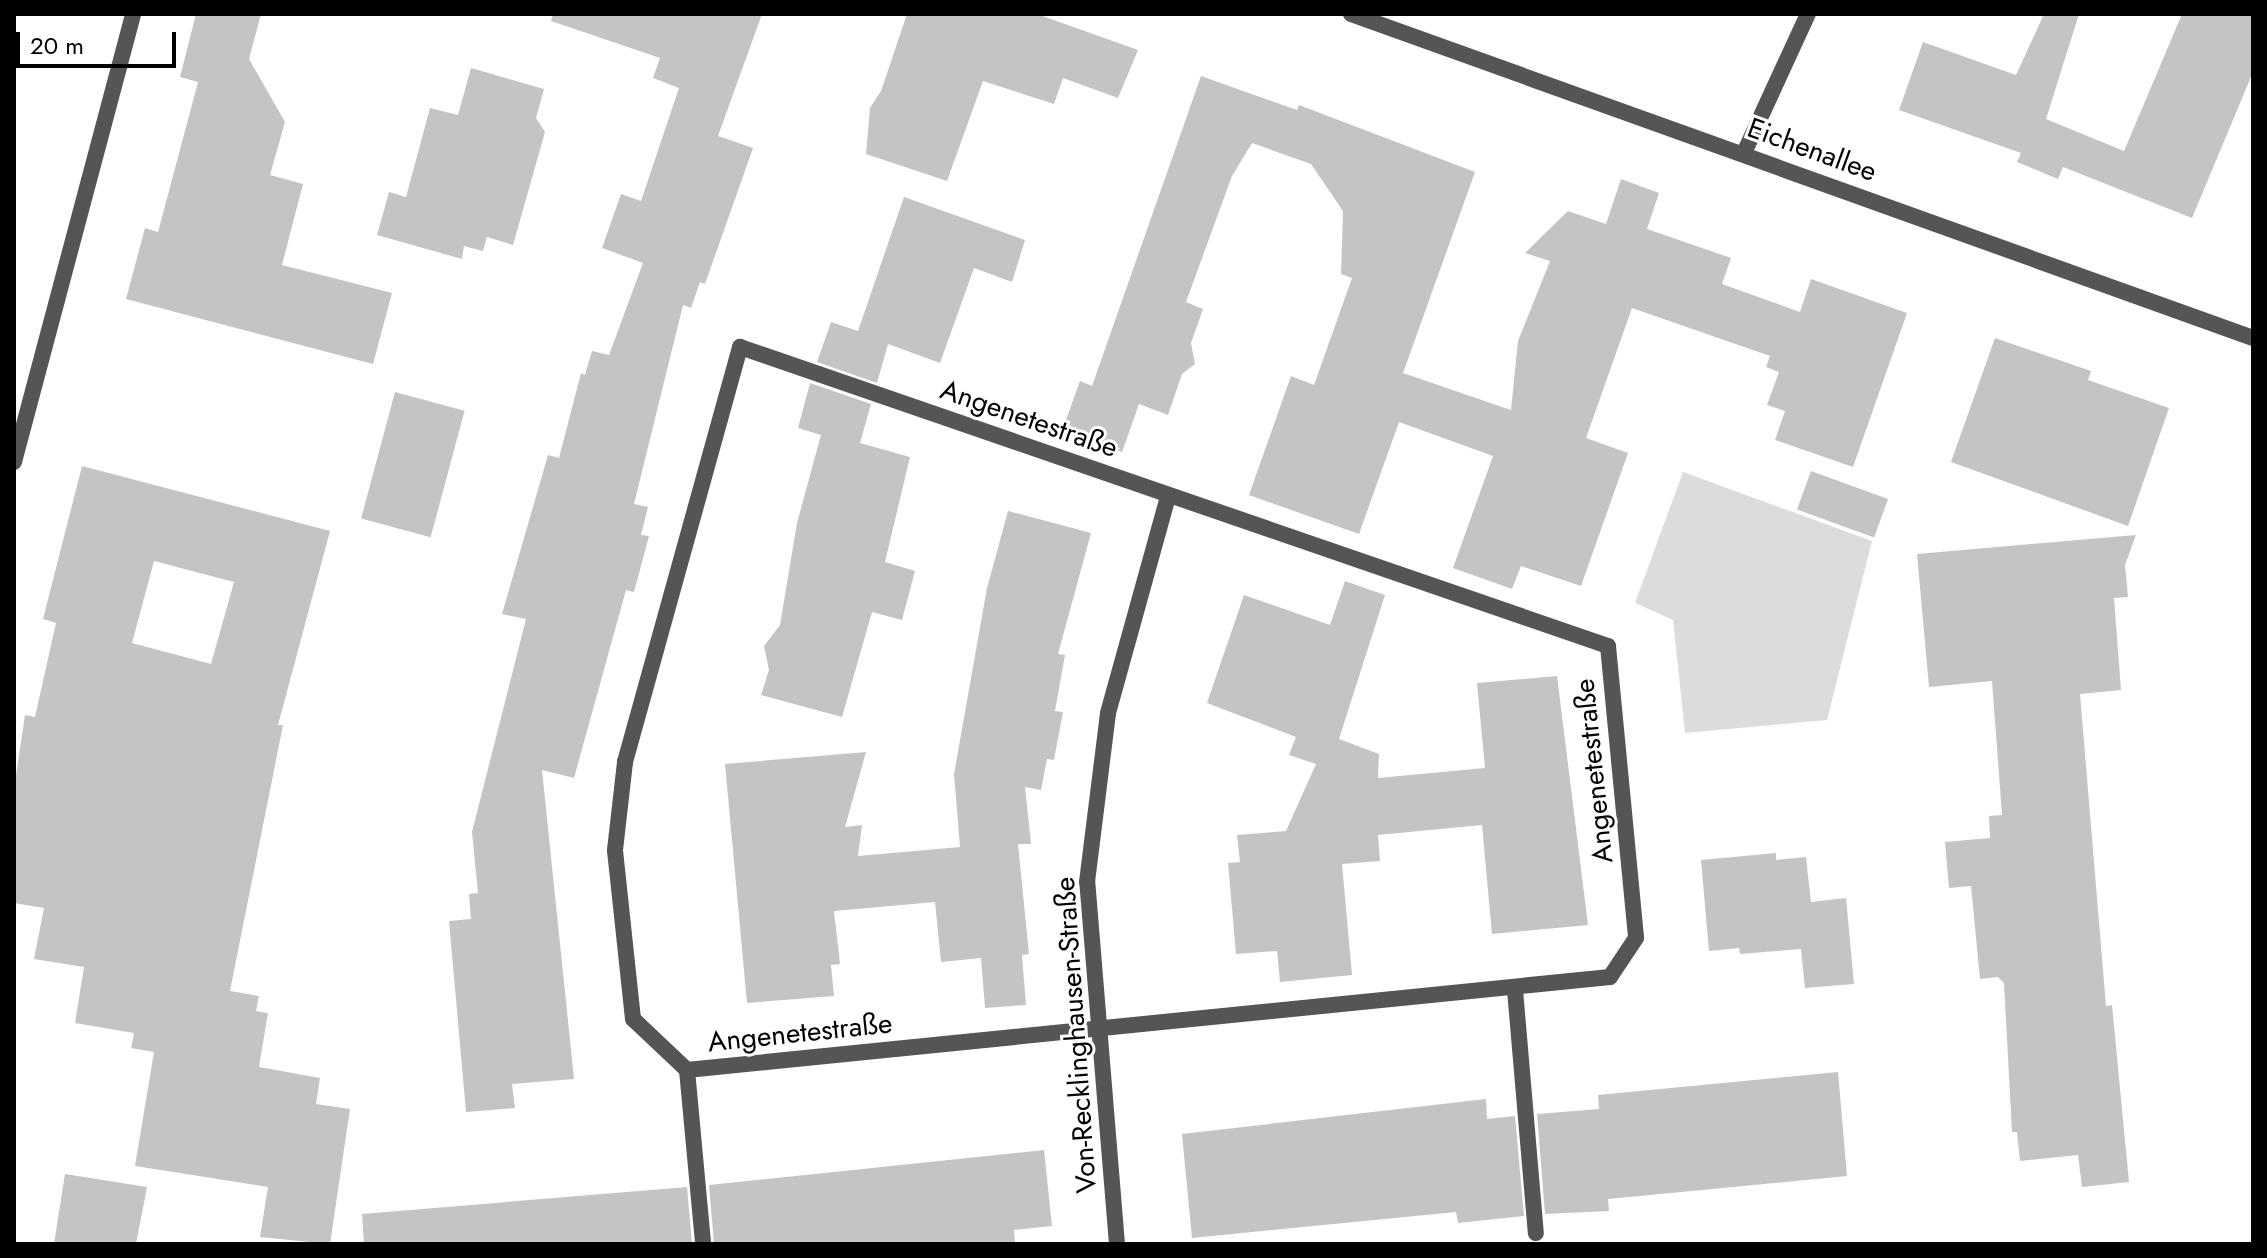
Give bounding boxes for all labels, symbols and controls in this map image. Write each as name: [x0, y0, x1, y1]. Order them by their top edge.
scale bar: [20, 16, 180, 66]
text: 20 m: [30, 28, 84, 63]
street label: Eichenallee: [1743, 111, 1881, 189]
street label: Angenetestraße: [936, 373, 1122, 465]
street label: Angenetestraße: [1568, 677, 1620, 865]
street label: Von-Recklinghausen-Straße: [1048, 876, 1104, 1194]
street label: Angenetestraße: [706, 1007, 894, 1059]

